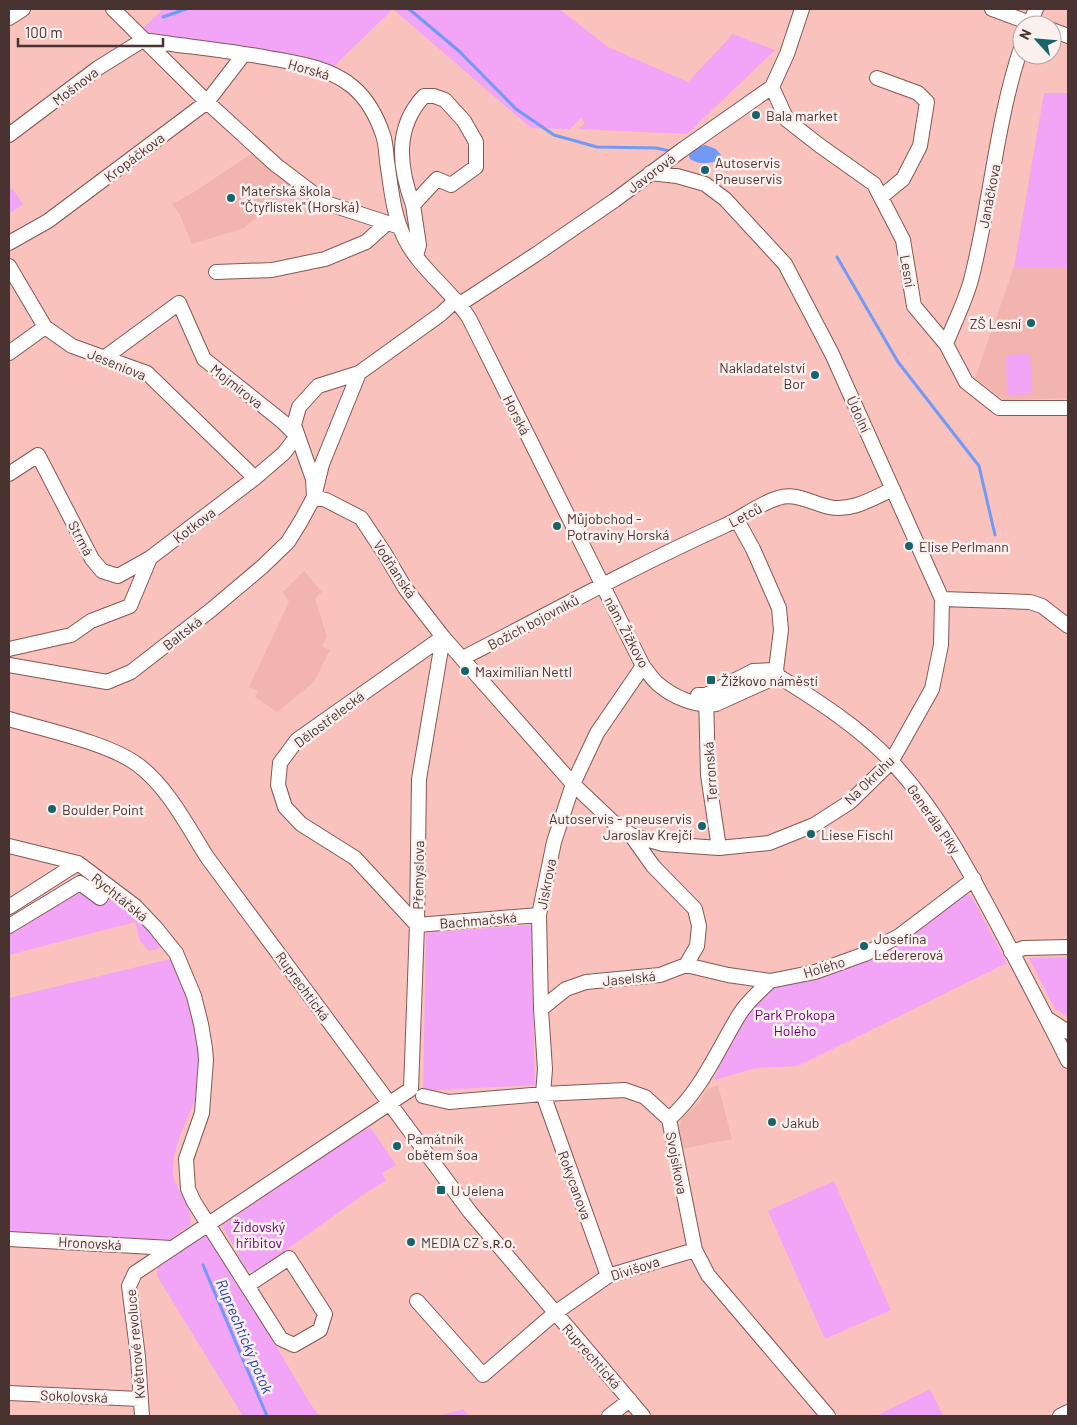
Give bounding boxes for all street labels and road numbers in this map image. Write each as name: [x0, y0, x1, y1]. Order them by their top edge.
street label: Horská: [286, 55, 332, 83]
street label: Mošnova: [49, 63, 101, 109]
street label: Kropáčkova: [101, 129, 167, 185]
street label: Javorová: [624, 150, 678, 196]
street label: Janáčkova: [974, 163, 1004, 229]
street label: Lesní: [897, 253, 919, 289]
street label: Jeseniova: [85, 345, 149, 383]
street label: Mojmírova: [207, 360, 267, 412]
street label: Horská: [500, 392, 534, 438]
street label: Údolní: [843, 393, 875, 435]
street label: Letců: [726, 499, 764, 531]
street label: Kotkova: [169, 504, 219, 546]
street label: Strmá: [65, 518, 97, 558]
street label: Vodňanská: [370, 537, 420, 601]
street label: Božích bojovníků: [484, 591, 582, 653]
street label: nám. Žižkovo: [601, 593, 653, 671]
street label: Baltská: [159, 612, 205, 654]
street label: Dělostřelecká: [291, 687, 367, 751]
street label: Terronská: [699, 741, 721, 803]
street label: Na Okruhu: [841, 752, 897, 808]
street label: Generála Píky: [904, 781, 965, 858]
street label: Přemyslova: [409, 840, 427, 910]
street label: Jiskrova: [533, 857, 559, 911]
street label: Rychtářská: [88, 869, 152, 925]
street label: Bachmačská: [439, 908, 517, 932]
street label: Ruprechtická: [272, 948, 334, 1024]
street label: Holého: [801, 953, 847, 981]
street label: Jaselská: [602, 967, 656, 989]
street label: Svojsíkova: [663, 1130, 691, 1196]
street label: Rokycanova: [555, 1148, 595, 1222]
street label: Hronovská: [58, 1233, 122, 1253]
street label: Divišova: [608, 1252, 662, 1284]
street label: Květnové revoluce: [122, 1288, 148, 1400]
street label: Ruprechtická: [559, 1320, 625, 1392]
street label: Sokolovská: [40, 1386, 108, 1406]

